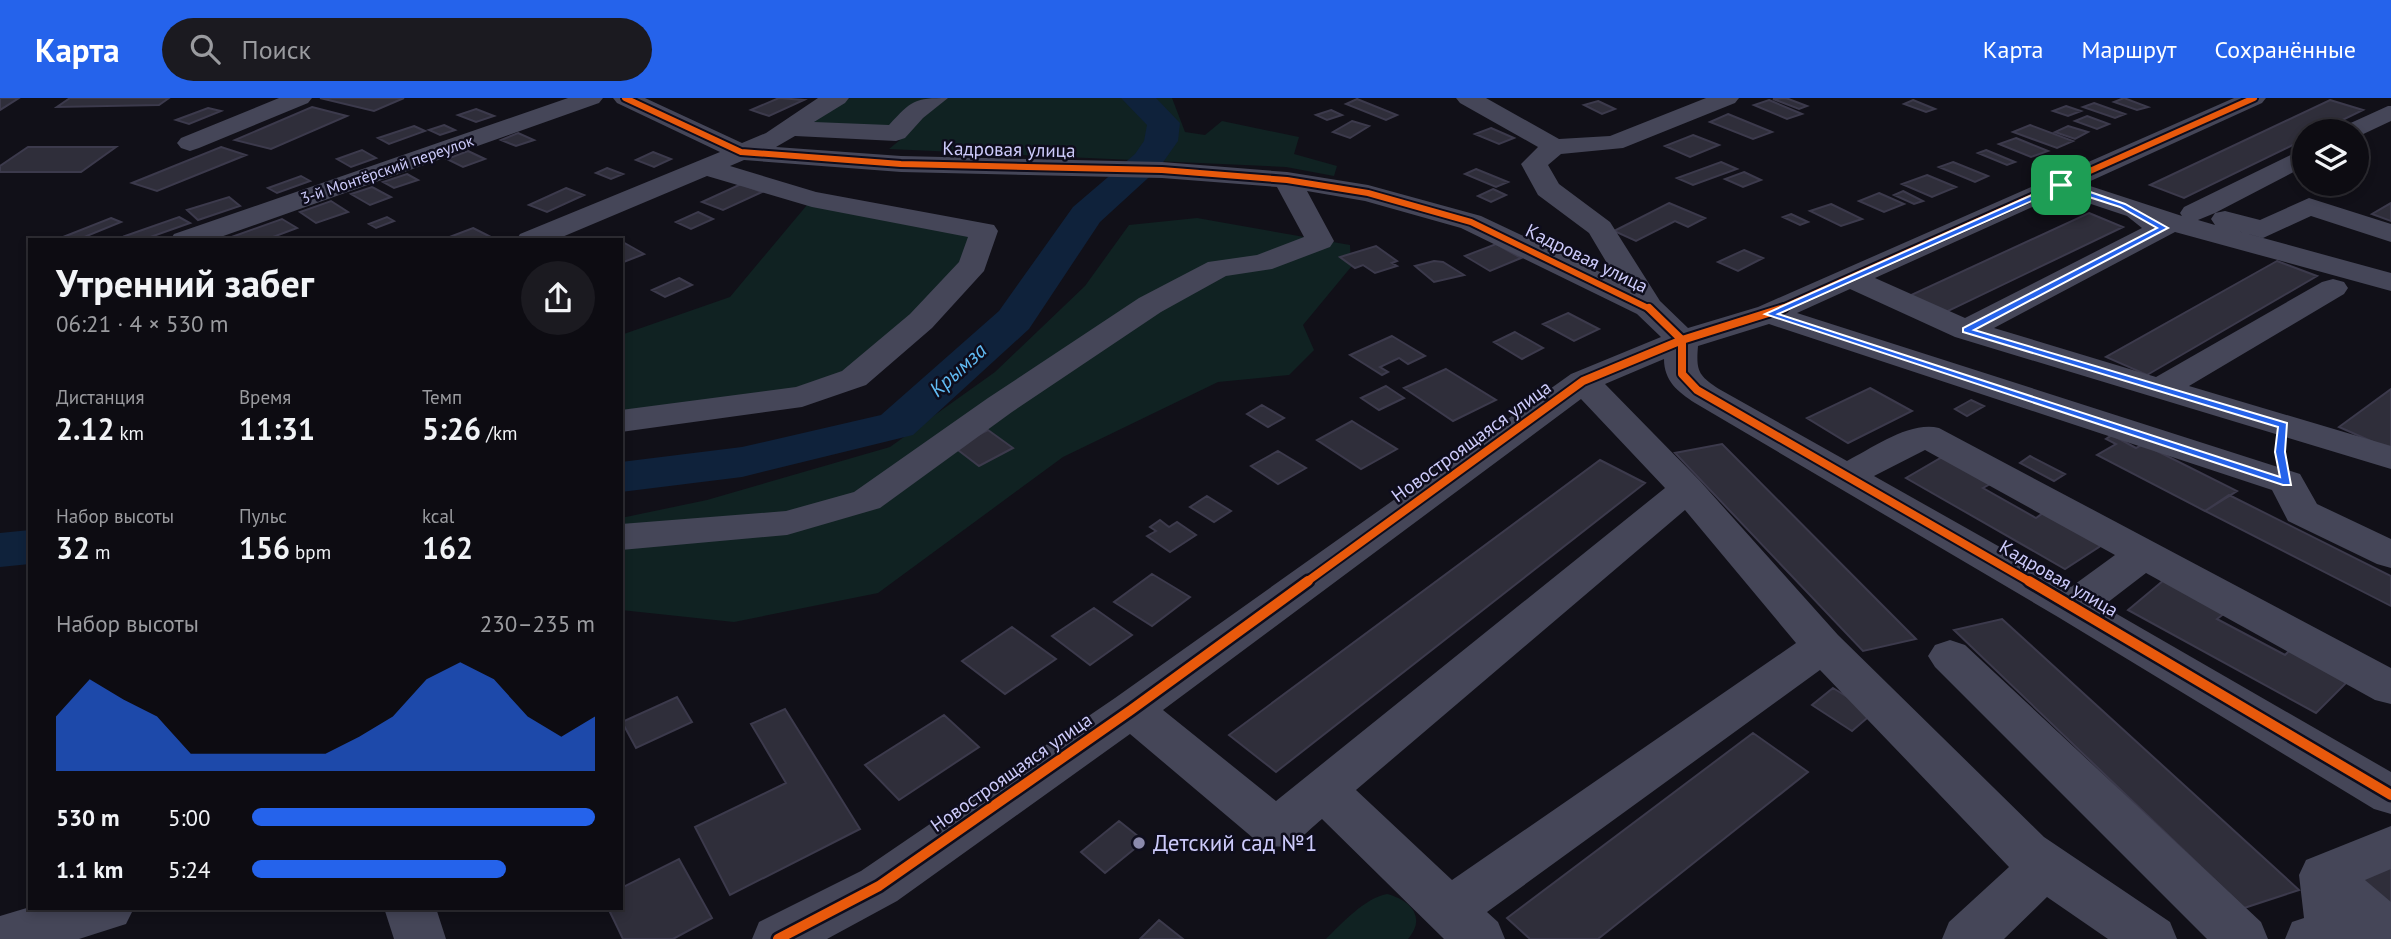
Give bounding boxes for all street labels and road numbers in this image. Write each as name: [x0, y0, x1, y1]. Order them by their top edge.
street label: 3-й Монтёрский переулок: [298, 130, 476, 208]
street label: Кадровая улица: [942, 136, 1076, 162]
street label: Кадровая улица: [1522, 218, 1652, 298]
street label: Новостроящаяся улица: [1386, 375, 1556, 507]
street label: Кадровая улица: [1995, 534, 2123, 622]
street label: Новостроящаяся улица: [926, 707, 1096, 837]

